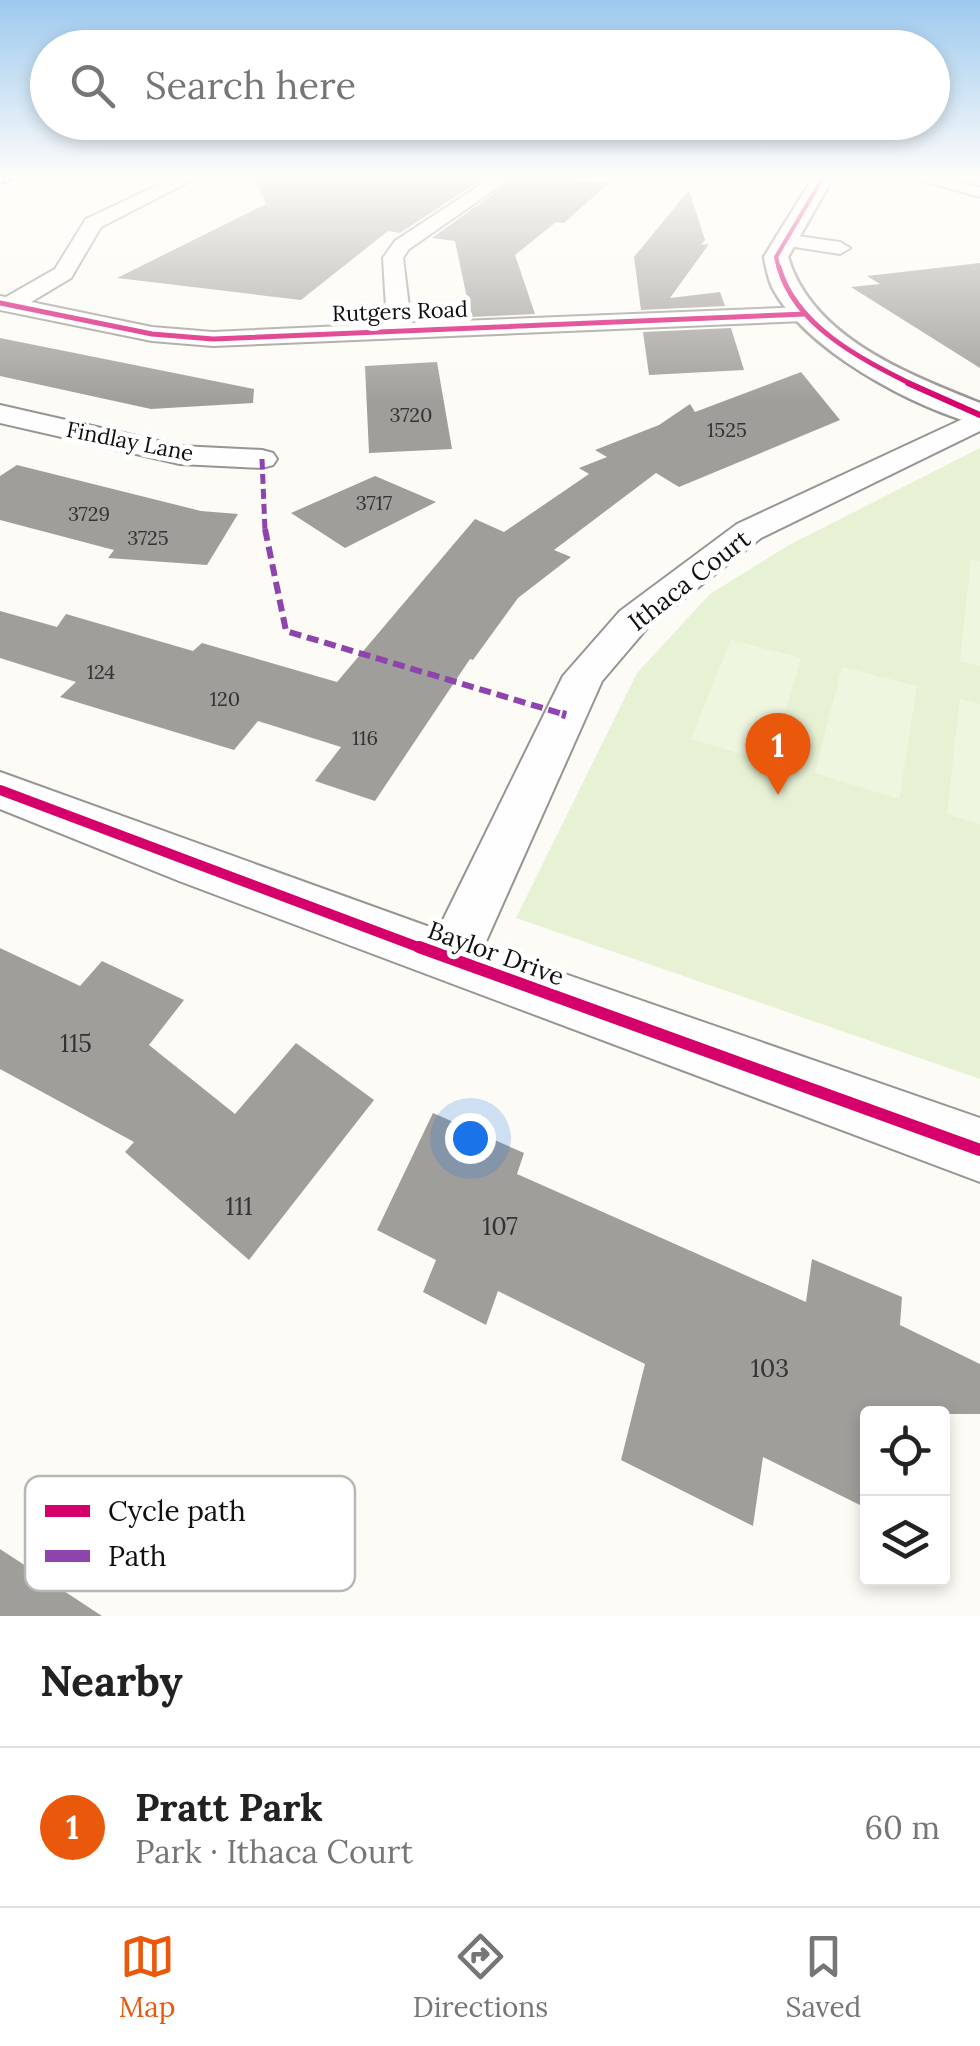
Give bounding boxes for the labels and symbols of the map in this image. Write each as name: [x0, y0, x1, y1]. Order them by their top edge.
street label: Rutgers Road: [332, 295, 468, 327]
house number: 3720: [389, 402, 433, 427]
street label: Findlay Lane: [64, 415, 196, 467]
house number: 1525: [707, 417, 747, 442]
house number: 3717: [356, 490, 392, 515]
house number: 3729: [68, 501, 110, 526]
street label: Ithaca Court: [622, 522, 757, 638]
house number: 3725: [127, 525, 169, 550]
house number: 124: [87, 659, 115, 684]
house number: 120: [210, 686, 240, 711]
pin: 1: [746, 712, 810, 795]
house number: 116: [352, 725, 378, 750]
street label: Baylor Drive: [424, 914, 568, 992]
house number: 115: [60, 1027, 92, 1059]
your location: [445, 1113, 496, 1164]
house number: 111: [225, 1190, 253, 1222]
house number: 107: [482, 1210, 518, 1242]
house number: 103: [751, 1352, 789, 1384]
legend: [25, 1476, 355, 1591]
text: Cycle path: [108, 1493, 246, 1529]
text: Path: [108, 1538, 167, 1574]

